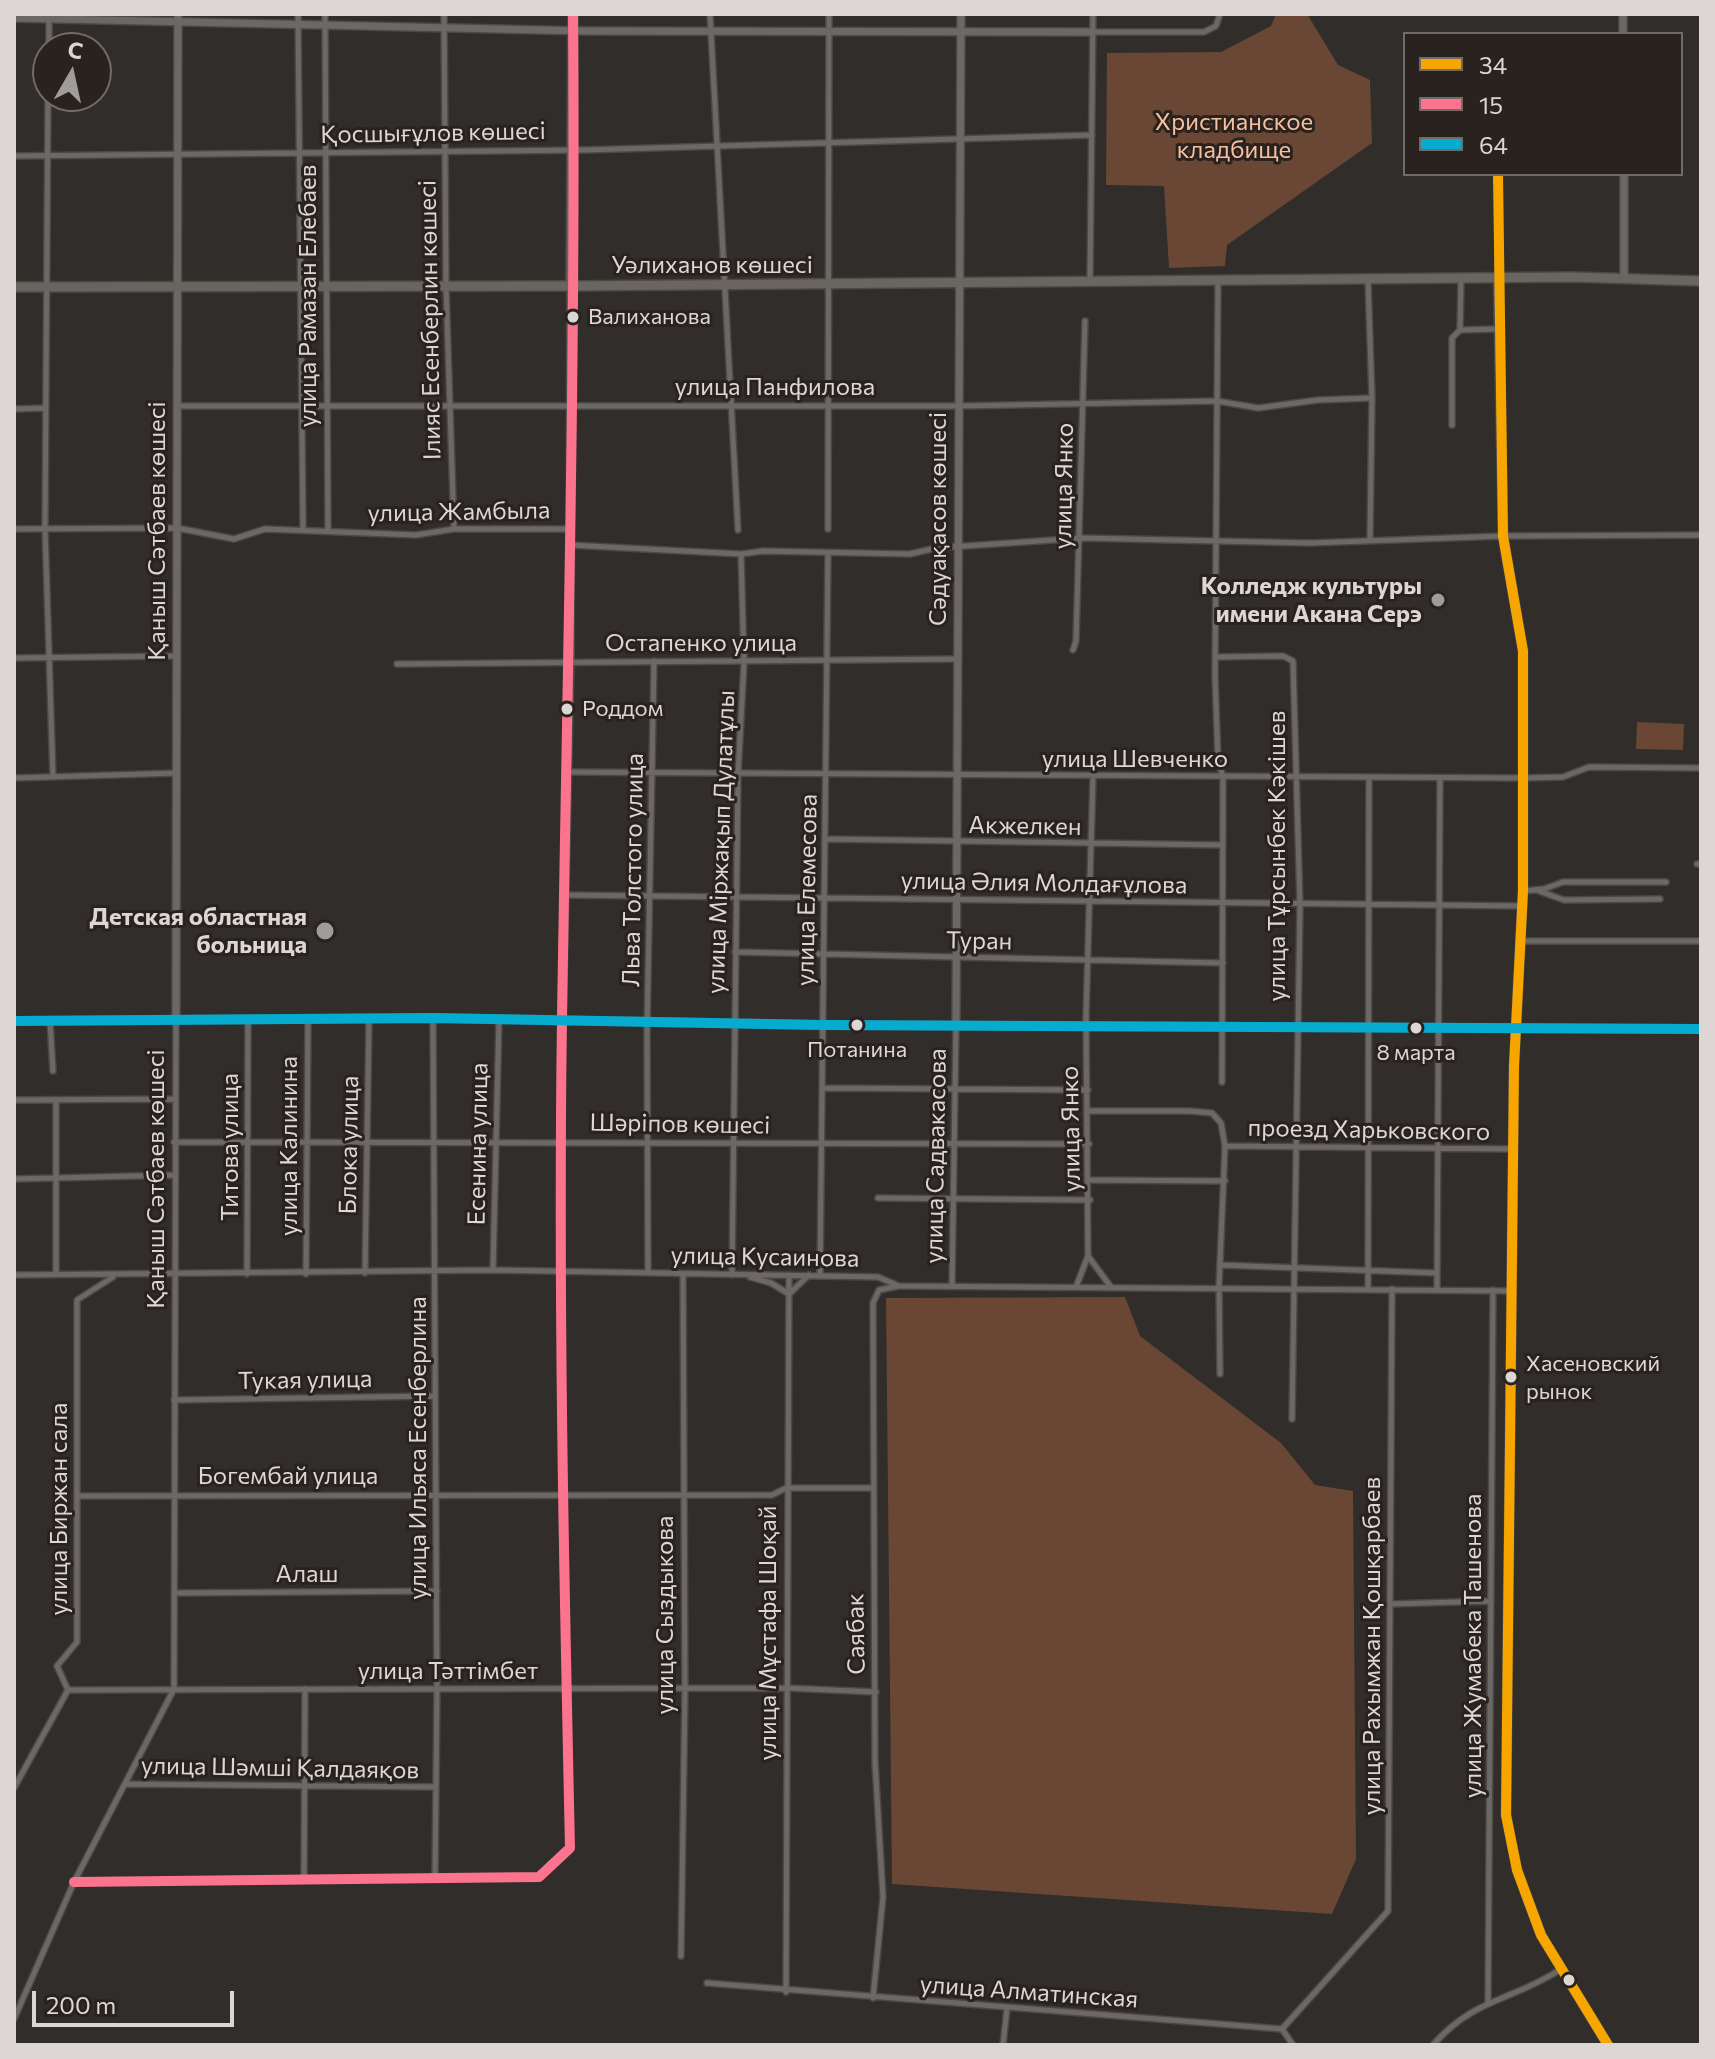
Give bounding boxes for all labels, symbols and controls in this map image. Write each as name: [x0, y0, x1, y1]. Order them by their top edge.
north arrow: [32, 32, 112, 112]
legend: [1403, 32, 1683, 176]
text: С: [66, 35, 85, 64]
text: 34: [1479, 50, 1507, 79]
text: 15: [1479, 90, 1503, 119]
park label: Христианское кладбище: [1155, 108, 1313, 164]
street label: Қосшығұлов көшесі: [320, 117, 546, 149]
text: 64: [1479, 130, 1508, 159]
street label: улица Рамазан Елебаев: [294, 165, 322, 427]
street label: Ілияс Есенберлин көшесі: [413, 180, 447, 460]
street label: Уәлиханов көшесі: [611, 251, 813, 279]
place label: Валиханова: [588, 304, 711, 330]
marker: Валиханова: [565, 309, 581, 325]
street label: улица Панфилова: [675, 373, 875, 401]
street label: Қаныш Сәтбаев көшесі: [143, 401, 171, 661]
street label: Сәдуақасов көшесі: [924, 412, 952, 626]
street label: улица Янко: [1048, 422, 1080, 550]
street label: улица Жамбыла: [367, 496, 551, 528]
place label: Колледж культуры имени Акана Серэ: [1201, 572, 1422, 628]
marker: Колледж культуры имени Акана Серэ: [1429, 591, 1447, 609]
street label: Остапенко улица: [605, 629, 797, 657]
street label: улица Міржақып Дулатұлы: [701, 689, 741, 995]
place label: Роддом: [582, 696, 663, 722]
marker: Роддом: [559, 701, 575, 717]
street label: улица Тұрсынбек Кәкішев: [1263, 711, 1291, 1001]
street label: улица Шевченко: [1042, 745, 1228, 773]
street label: Льва Толстого улица: [617, 753, 649, 987]
street label: улица Елемесова: [791, 794, 823, 986]
street label: Акжелкен: [968, 811, 1082, 841]
street label: улица Әлия Молдағұлова: [900, 866, 1188, 900]
place label: Детская областная больница: [90, 903, 307, 959]
marker: Детская областная больница: [314, 920, 336, 942]
street label: Туран: [946, 926, 1012, 956]
marker: Потанина: [849, 1017, 865, 1033]
marker: 8 марта: [1408, 1020, 1424, 1036]
place label: Потанина: [807, 1037, 907, 1063]
place label: 8 марта: [1376, 1040, 1456, 1066]
street label: улица Садвакасова: [920, 1048, 952, 1264]
street label: Қаныш Сәтбаев көшесі: [142, 1049, 170, 1309]
street label: улица Калинина: [275, 1056, 303, 1236]
street label: Есенина улица: [462, 1062, 494, 1226]
street label: улица Янко: [1055, 1065, 1087, 1193]
street label: Титова улица: [216, 1073, 244, 1221]
street label: Блока улица: [333, 1075, 365, 1215]
street label: Шәріпов көшесі: [589, 1108, 771, 1140]
street label: проезд Харьковского: [1247, 1113, 1491, 1147]
street label: улица Кусаинова: [670, 1241, 860, 1273]
street label: улица Ильяса Есенберлина: [404, 1296, 432, 1600]
place label: Хасеновский рынок: [1526, 1351, 1660, 1402]
street label: Тукая улица: [238, 1364, 372, 1396]
marker: Хасеновский рынок: [1503, 1369, 1519, 1385]
street label: улица Биржан сала: [45, 1403, 73, 1615]
street label: Богембай улица: [198, 1462, 378, 1490]
street label: улица Рахымжан Қошқарбаев: [1358, 1477, 1386, 1815]
street label: улица Жумабека Ташенова: [1459, 1494, 1487, 1798]
street label: улица Мұстафа Шоқай: [754, 1505, 782, 1761]
street label: улица Сыздыкова: [651, 1516, 679, 1714]
street label: Алаш: [276, 1560, 338, 1588]
street label: Саябак: [841, 1593, 871, 1675]
street label: улица Тәттімбет: [358, 1657, 538, 1685]
street label: улица Шәмші Қалдаяқов: [141, 1751, 419, 1785]
street label: улица Алматинская: [919, 1970, 1139, 2014]
unlabelled marker: [1561, 1972, 1577, 1988]
scale bar: [36, 1975, 238, 2025]
text: 200 m: [46, 1990, 116, 2019]

